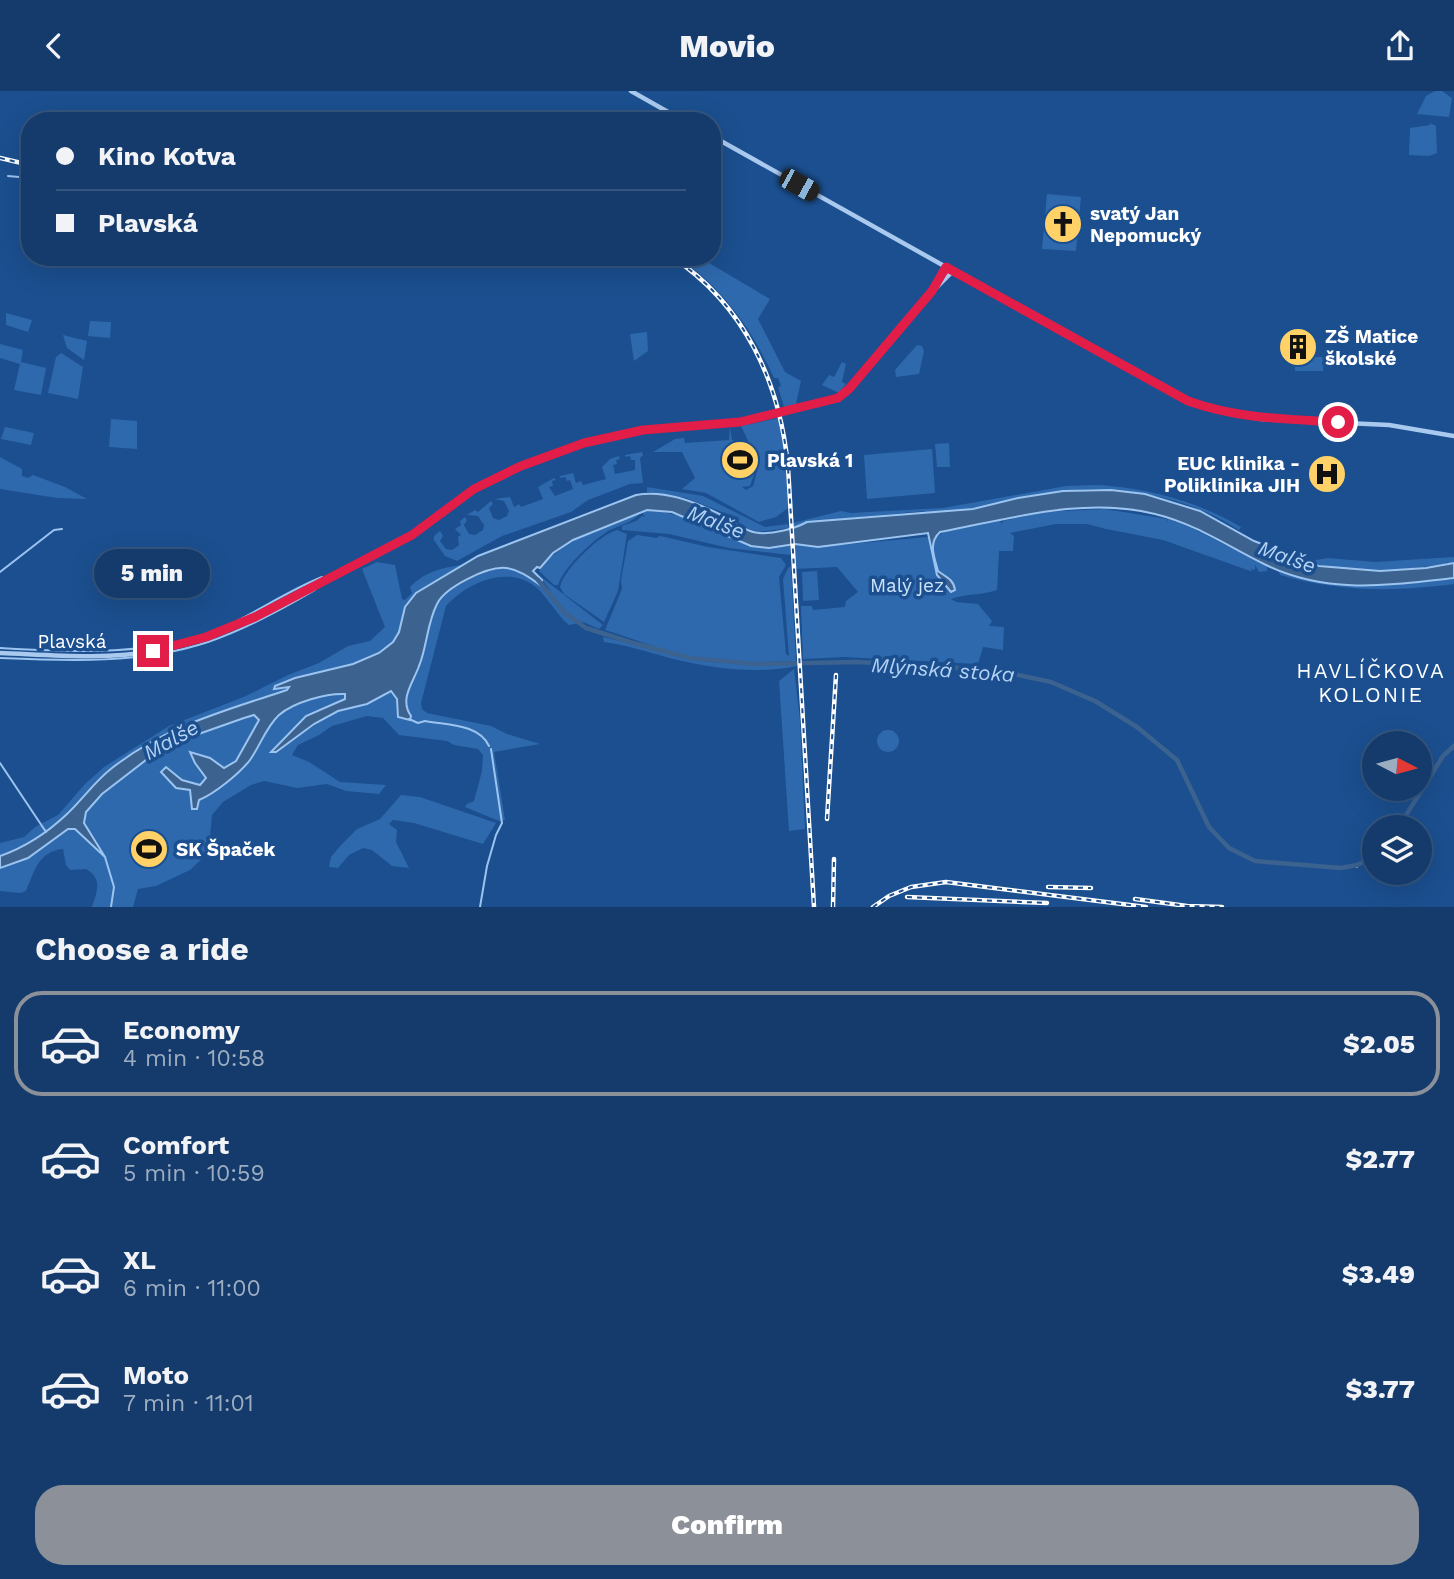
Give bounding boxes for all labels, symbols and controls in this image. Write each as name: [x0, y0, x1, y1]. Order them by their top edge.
icon: back: [35, 27, 73, 65]
text: Movio: [679, 27, 775, 65]
icon: share: [1381, 27, 1419, 65]
text: Kino Kotva: [98, 141, 236, 171]
car: [776, 166, 823, 204]
place label: svatý Jan Nepomucký: [1090, 202, 1202, 247]
church icon: svatý Jan Nepomucký: [1042, 203, 1084, 245]
text: Plavská: [98, 208, 198, 238]
place label: ZŠ Matice školské: [1325, 325, 1418, 370]
building icon: ZŠ Matice školské: [1277, 326, 1319, 368]
route start: [1322, 406, 1354, 438]
sports icon: Plavská 1: [719, 439, 761, 481]
place label: Plavská 1: [767, 449, 853, 472]
place label: EUC klinika - Poliklinika JIH: [1164, 452, 1300, 497]
hospital icon: EUC klinika - Poliklinika JIH: [1306, 453, 1348, 495]
water label: Malše: [684, 499, 748, 544]
water label: Malše: [1255, 535, 1319, 578]
callout: 5 min: [95, 549, 211, 599]
text: 5 min: [121, 560, 183, 587]
park label: Malý jez: [870, 574, 944, 597]
street label: Plavská: [38, 630, 107, 653]
route end: [137, 635, 169, 667]
water label: Mlýnská stoka: [870, 652, 1016, 687]
district label: HAVLÍČKOVA KOLONIE: [1296, 658, 1446, 707]
water label: Malše: [139, 714, 203, 765]
north arrow: [1362, 731, 1432, 801]
map controls: [1362, 731, 1432, 885]
button: layers: [1362, 815, 1432, 885]
sports icon: SK Špaček: [128, 828, 170, 870]
place label: SK Špaček: [176, 838, 276, 861]
text: Choose a ride: [35, 930, 249, 968]
icon: car: [39, 1012, 102, 1075]
text: Economy: [123, 1015, 240, 1045]
text: $2.05: [1343, 1029, 1415, 1059]
text: 4 min · 10:58: [123, 1045, 265, 1072]
icon: car: [39, 1127, 102, 1190]
text: Comfort: [123, 1130, 229, 1160]
text: $2.77: [1345, 1144, 1415, 1174]
text: 5 min · 10:59: [123, 1160, 265, 1187]
icon: car: [39, 1242, 102, 1305]
text: XL: [123, 1245, 156, 1275]
text: $3.49: [1342, 1259, 1415, 1289]
text: 6 min · 11:00: [123, 1275, 261, 1302]
icon: car: [39, 1357, 102, 1420]
text: Moto: [123, 1360, 189, 1390]
text: $3.77: [1346, 1374, 1415, 1404]
text: 7 min · 11:01: [123, 1390, 254, 1417]
button: Confirm: [35, 1485, 1419, 1565]

